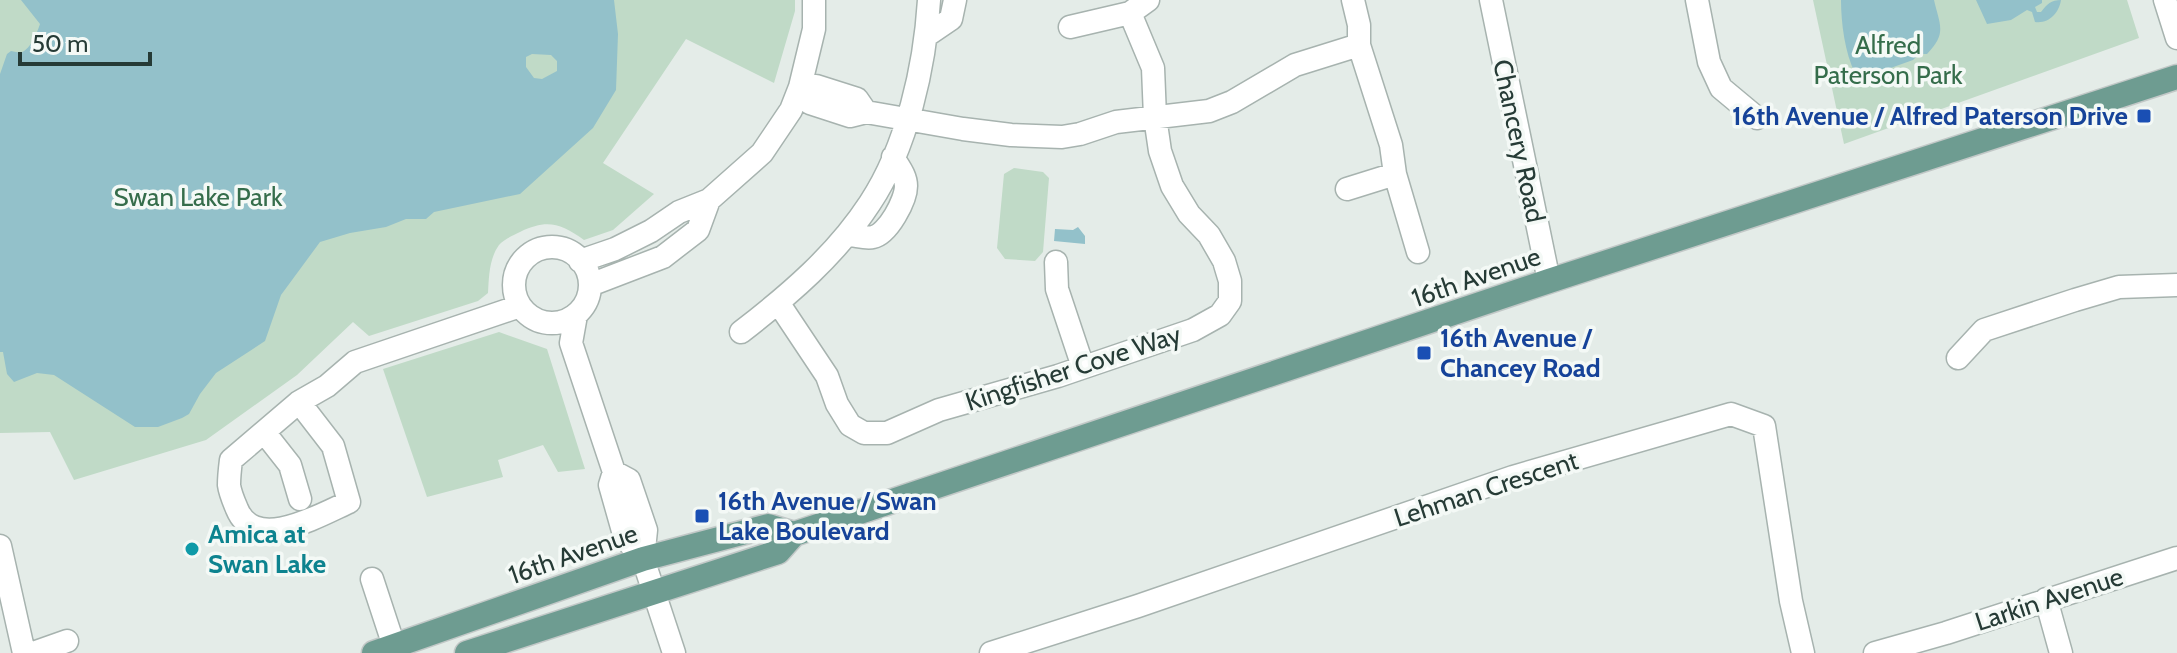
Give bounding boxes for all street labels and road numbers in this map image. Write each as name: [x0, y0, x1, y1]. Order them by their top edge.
street label: Chancery Road: [1486, 57, 1552, 225]
street label: 16th Avenue: [1407, 240, 1545, 314]
street label: Kingfisher Cove Way: [961, 318, 1185, 418]
street label: Lehman Crescent: [1390, 444, 1582, 534]
street label: 16th Avenue: [504, 517, 642, 591]
street label: Larkin Avenue: [1971, 560, 2127, 638]

